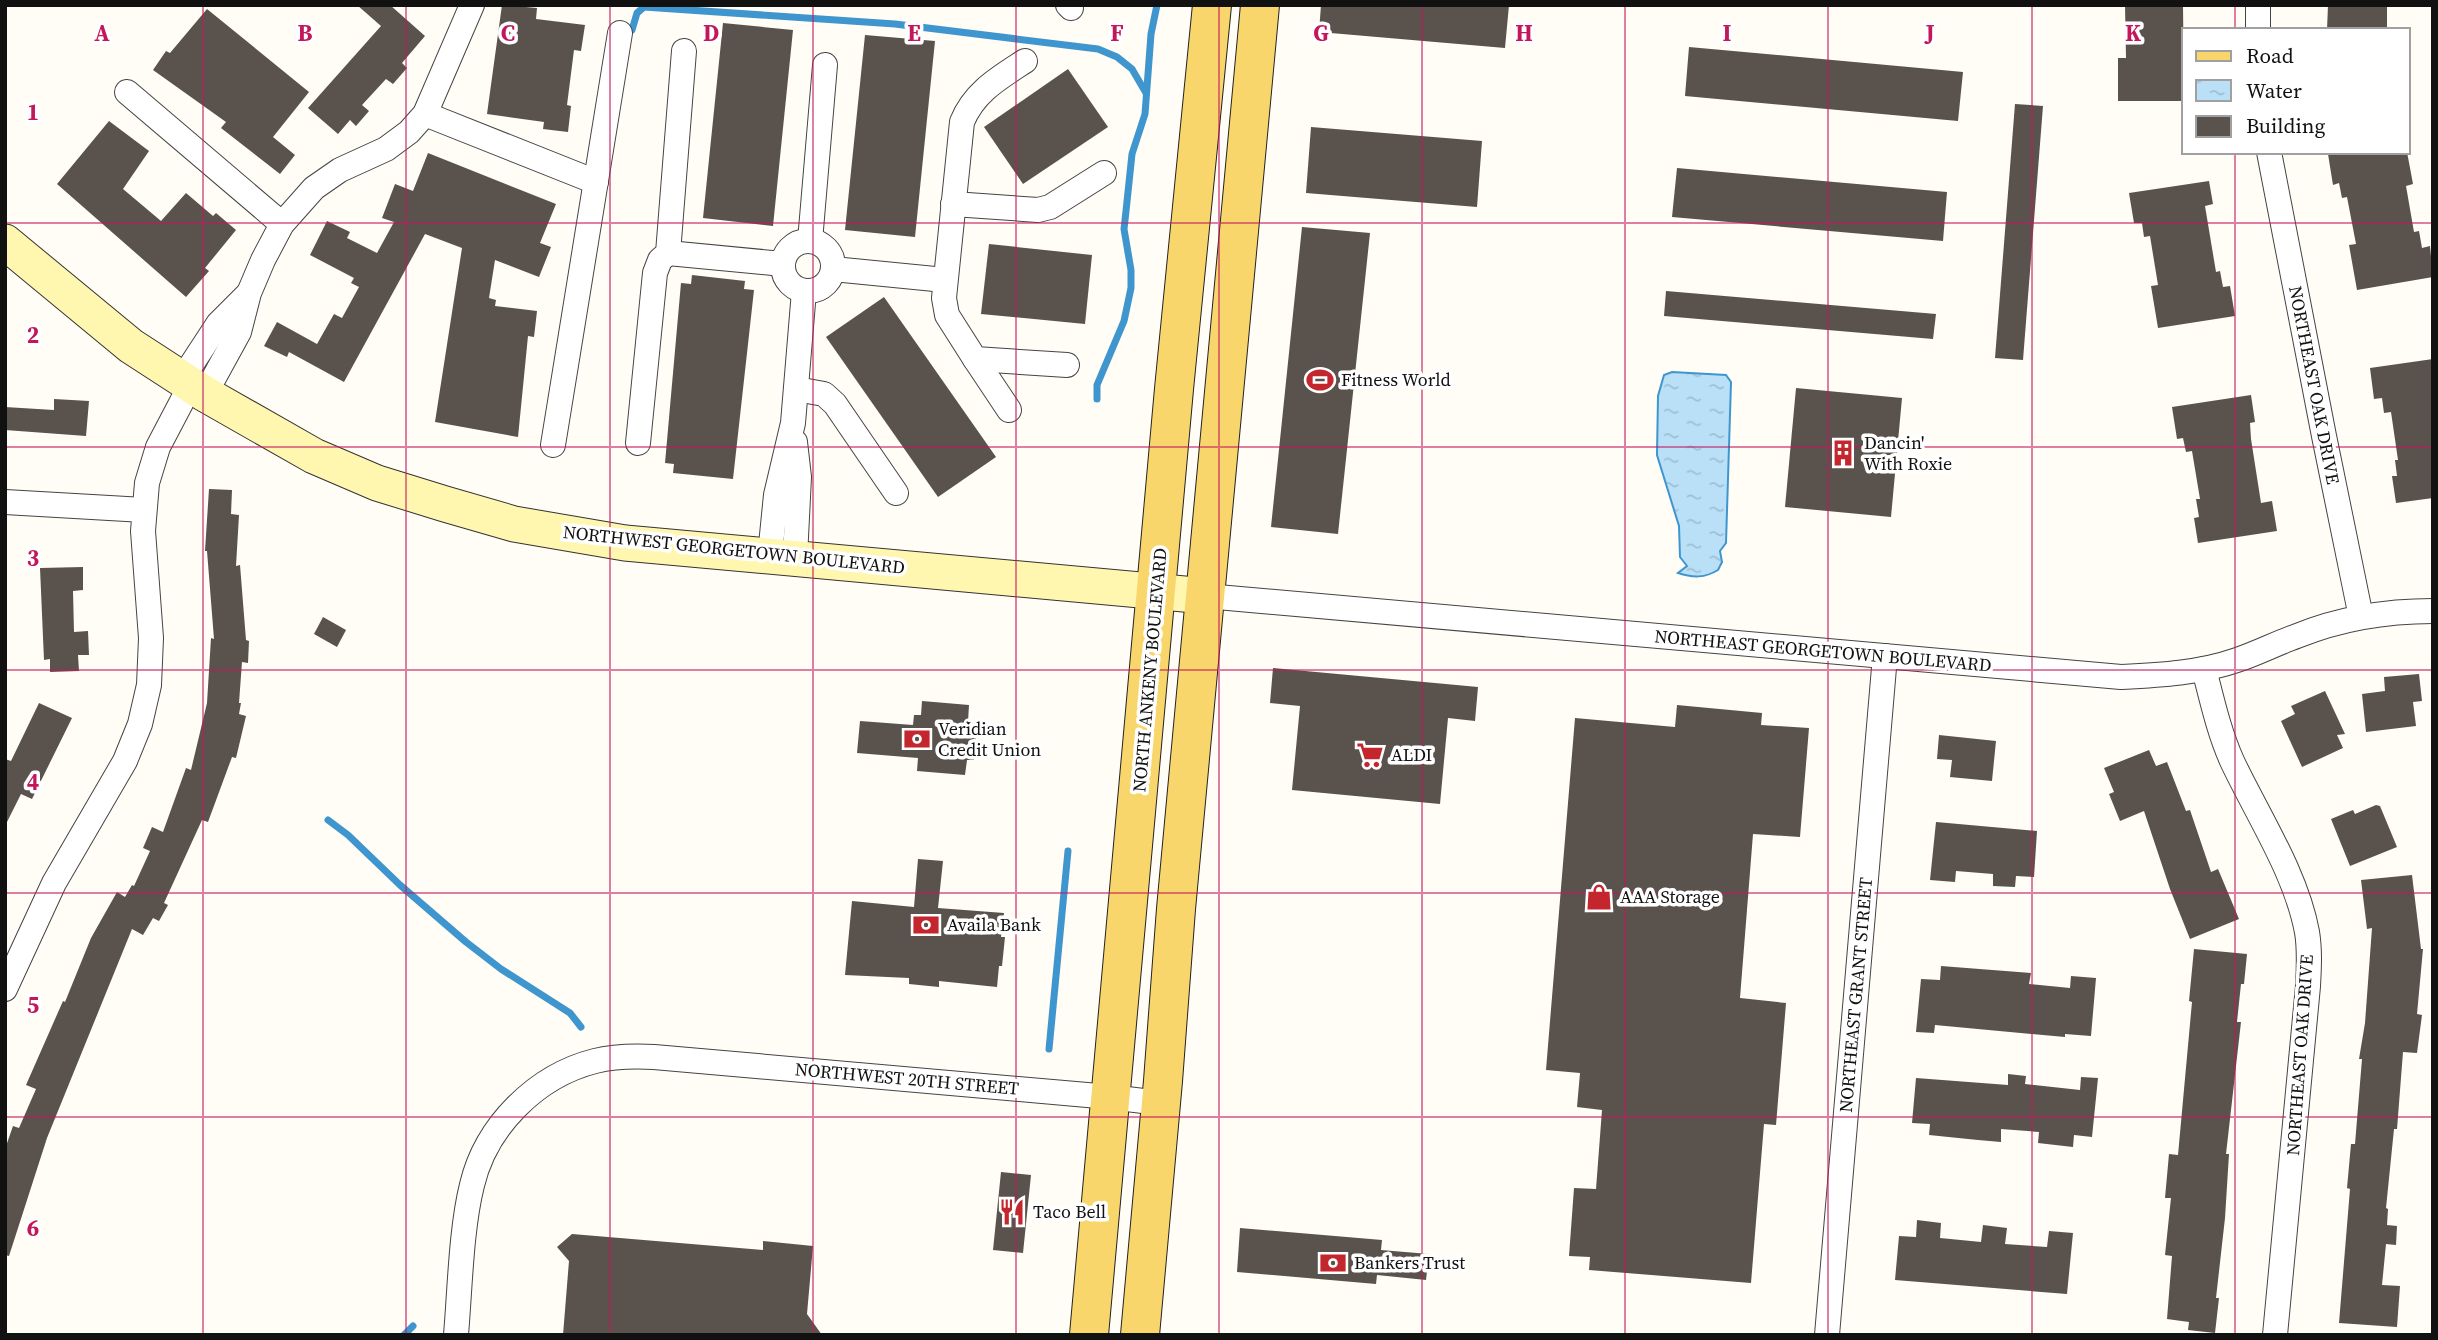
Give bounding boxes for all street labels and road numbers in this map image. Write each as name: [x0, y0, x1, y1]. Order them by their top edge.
street label: NORTHEAST OAK DRIVE: [2283, 284, 2346, 486]
street label: NORTHWEST GEORGETOWN BOULEVARD: [562, 519, 906, 580]
street label: NORTH ANKENY BOULEVARD: [1126, 547, 1173, 793]
street label: NORTHEAST GEORGETOWN BOULEVARD: [1653, 623, 1993, 678]
street label: NORTHEAST GRANT STREET: [1833, 876, 1878, 1114]
street label: NORTHEAST OAK DRIVE: [2280, 953, 2319, 1156]
street label: NORTHWEST 20TH STREET: [794, 1056, 1020, 1101]

